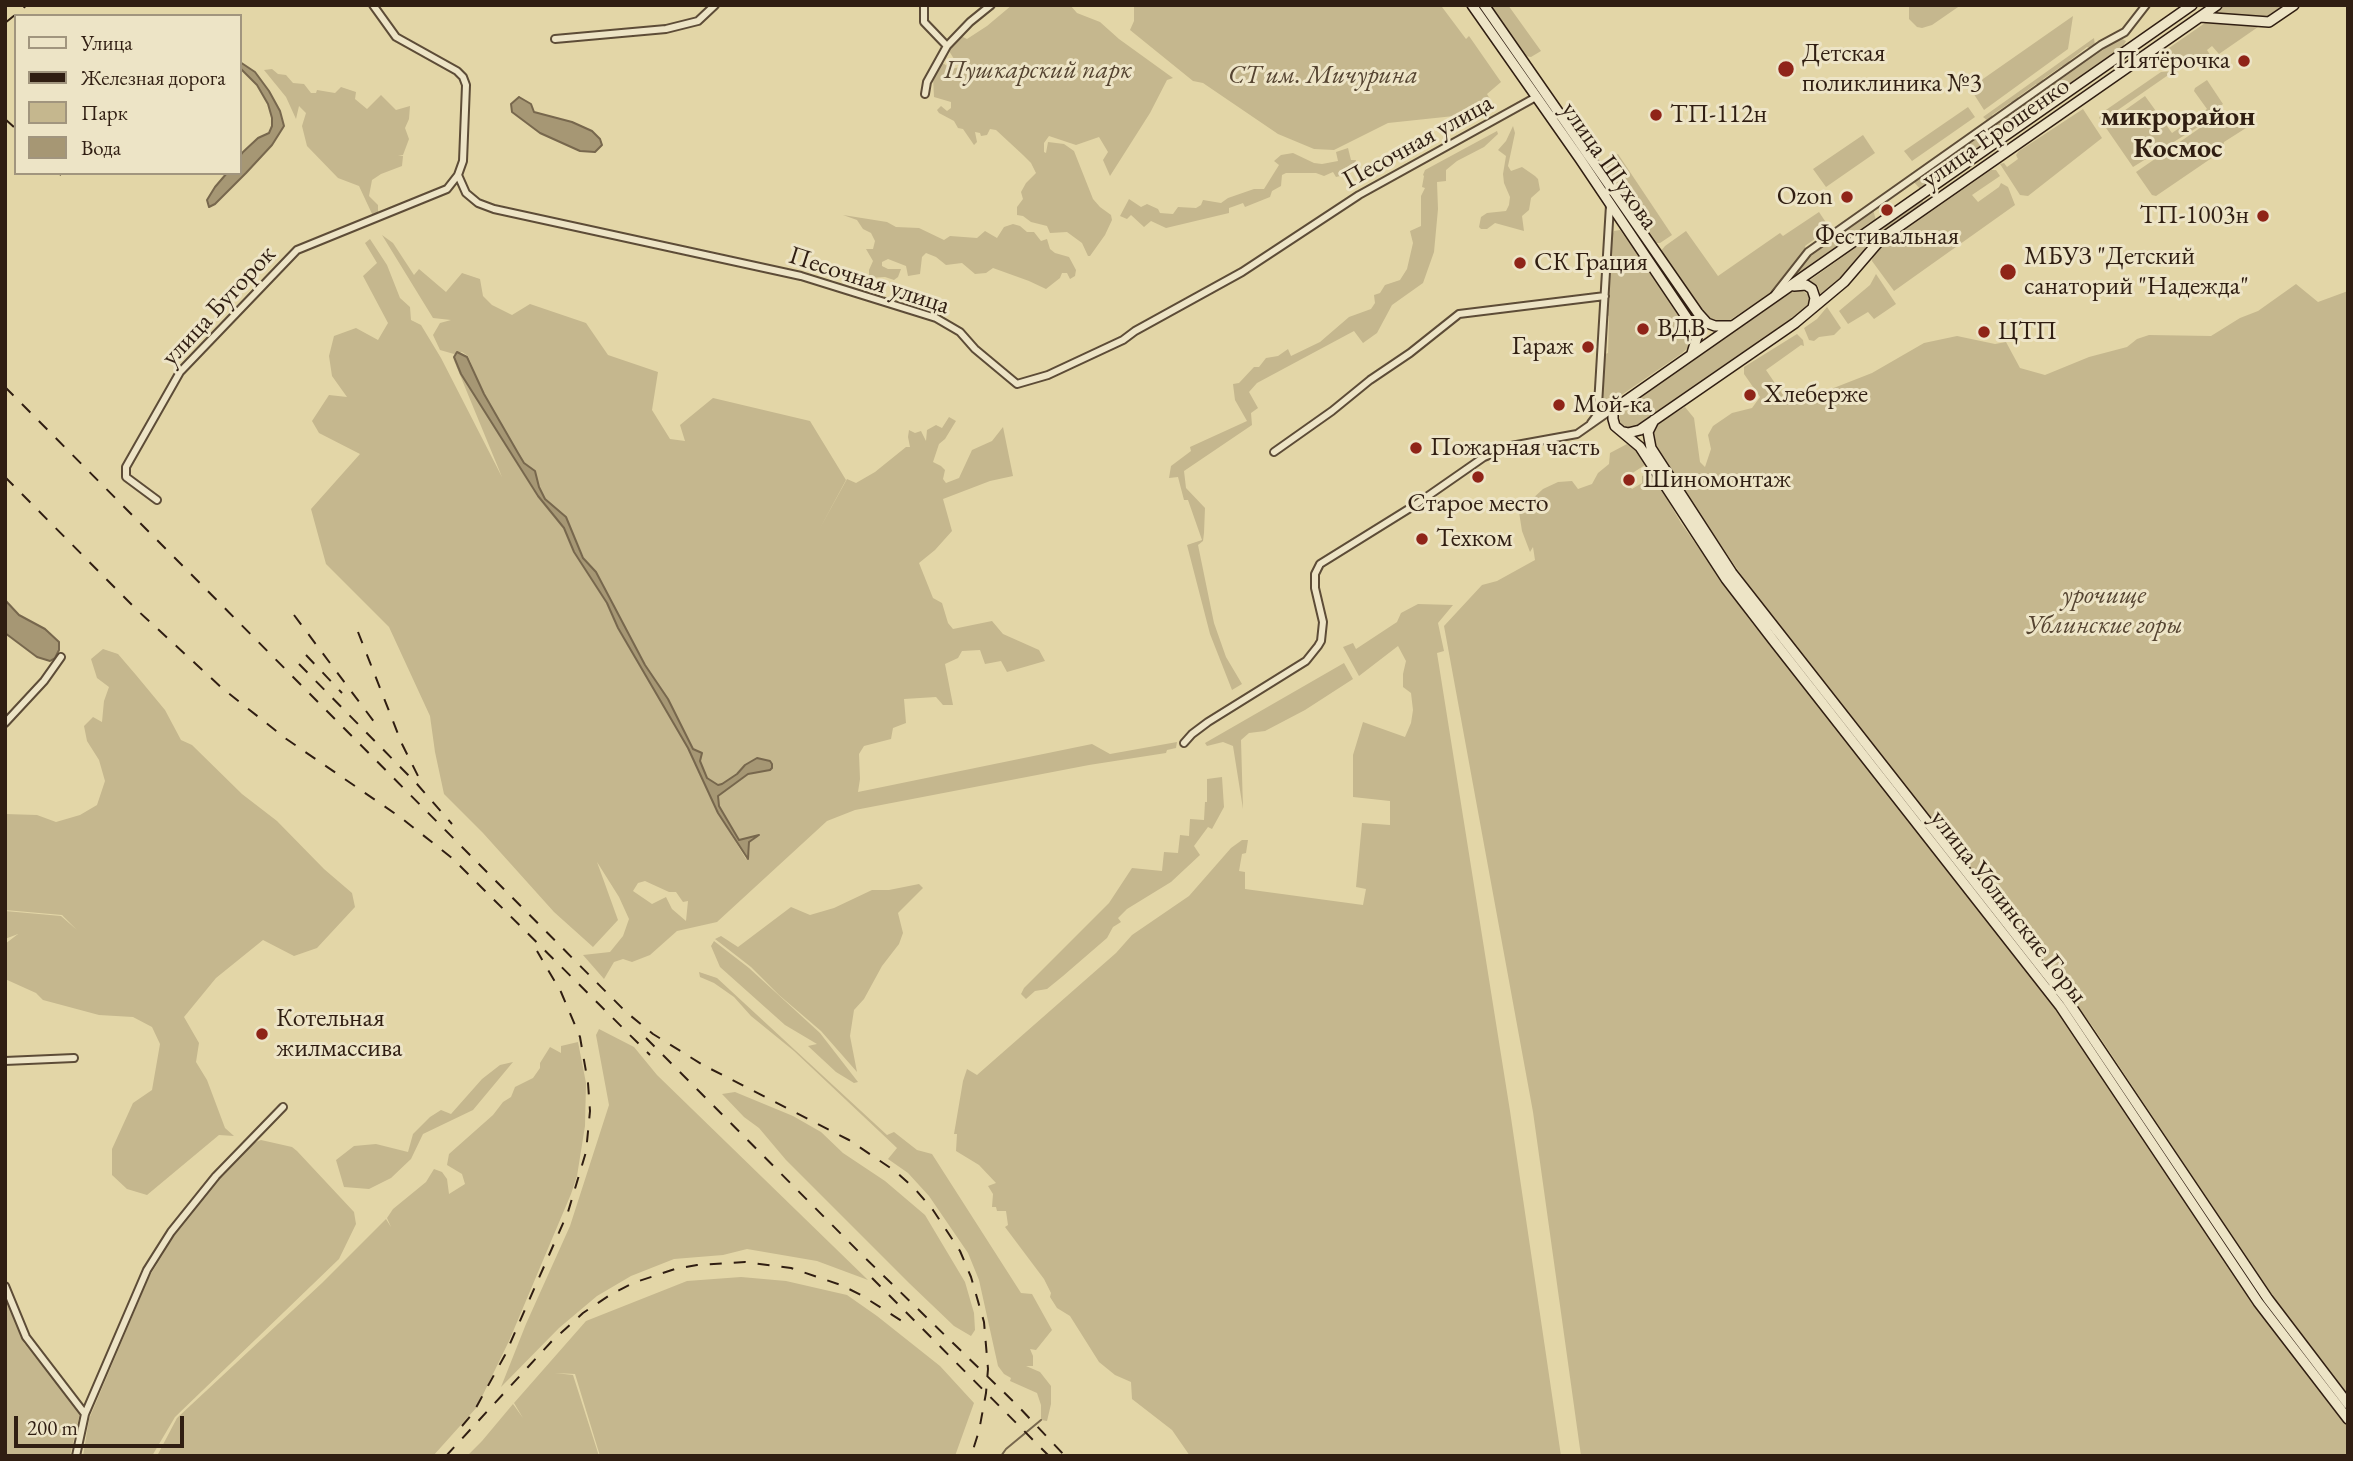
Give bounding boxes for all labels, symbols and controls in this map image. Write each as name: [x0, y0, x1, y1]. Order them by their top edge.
legend: [14, 14, 242, 175]
text: Улица: [81, 29, 133, 56]
place label: Детская поликлиника №3: [1802, 38, 1982, 100]
place label: Пятёрочка: [2116, 45, 2230, 77]
marker: Пятёрочка: [2236, 53, 2252, 69]
park label: Пушкарский парк: [944, 55, 1132, 87]
marker: Детская поликлиника №3: [1776, 59, 1796, 79]
park label: СТ им. Мичурина: [1228, 60, 1418, 92]
text: Железная дорога: [81, 64, 226, 91]
street label: улица Ерошенко: [1916, 70, 2076, 196]
street label: Песочная улица: [1337, 88, 1499, 196]
street label: улица Шухова: [1553, 96, 1665, 236]
text: Парк: [81, 99, 128, 126]
place label: ТП-112н: [1670, 99, 1767, 131]
district label: микрорайон Космос: [2101, 100, 2255, 166]
marker: ТП-112н: [1648, 107, 1664, 123]
text: Вода: [81, 134, 121, 161]
place label: Ozon: [1777, 181, 1833, 213]
marker: Ozon: [1839, 189, 1855, 205]
place label: ТП-1003н: [2139, 200, 2249, 232]
marker: Фестивальная: [1879, 202, 1895, 218]
marker: ТП-1003н: [2255, 208, 2271, 224]
place label: Фестивальная: [1815, 221, 1959, 253]
street label: улица Бугорок: [155, 239, 283, 373]
street label: Песочная улица: [785, 240, 953, 322]
place label: МБУЗ "Детский санаторий "Надежда": [2024, 241, 2249, 302]
place label: СК Грация: [1534, 247, 1648, 279]
marker: СК Грация: [1512, 255, 1528, 271]
marker: МБУЗ "Детский санаторий "Надежда": [1998, 262, 2018, 282]
place label: ВДВ: [1657, 313, 1705, 345]
place label: ЦТП: [1998, 316, 2057, 348]
marker: ВДВ: [1635, 321, 1651, 337]
marker: ЦТП: [1976, 324, 1992, 340]
place label: Гараж: [1512, 331, 1574, 363]
marker: Гараж: [1580, 339, 1596, 355]
place label: Хлеберже: [1764, 379, 1868, 411]
marker: Хлеберже: [1742, 387, 1758, 403]
place label: Мой-ка: [1573, 389, 1652, 421]
marker: Мой-ка: [1551, 397, 1567, 413]
place label: Пожарная часть: [1430, 432, 1600, 464]
marker: Пожарная часть: [1408, 440, 1424, 456]
place label: Шиномонтаж: [1643, 464, 1791, 496]
marker: Старое место: [1470, 469, 1486, 485]
marker: Шиномонтаж: [1621, 472, 1637, 488]
place label: Старое место: [1407, 488, 1549, 520]
place label: Техком: [1436, 523, 1512, 555]
marker: Техком: [1414, 531, 1430, 547]
park label: урочище Ублинские горы: [2025, 580, 2183, 642]
street label: улица Ублинские Горы: [1923, 804, 2093, 1010]
place label: Котельная жилмассива: [276, 1003, 402, 1064]
marker: Котельная жилмассива: [254, 1026, 270, 1042]
scale bar: [18, 1402, 187, 1446]
text: 200 m: [27, 1414, 78, 1441]

